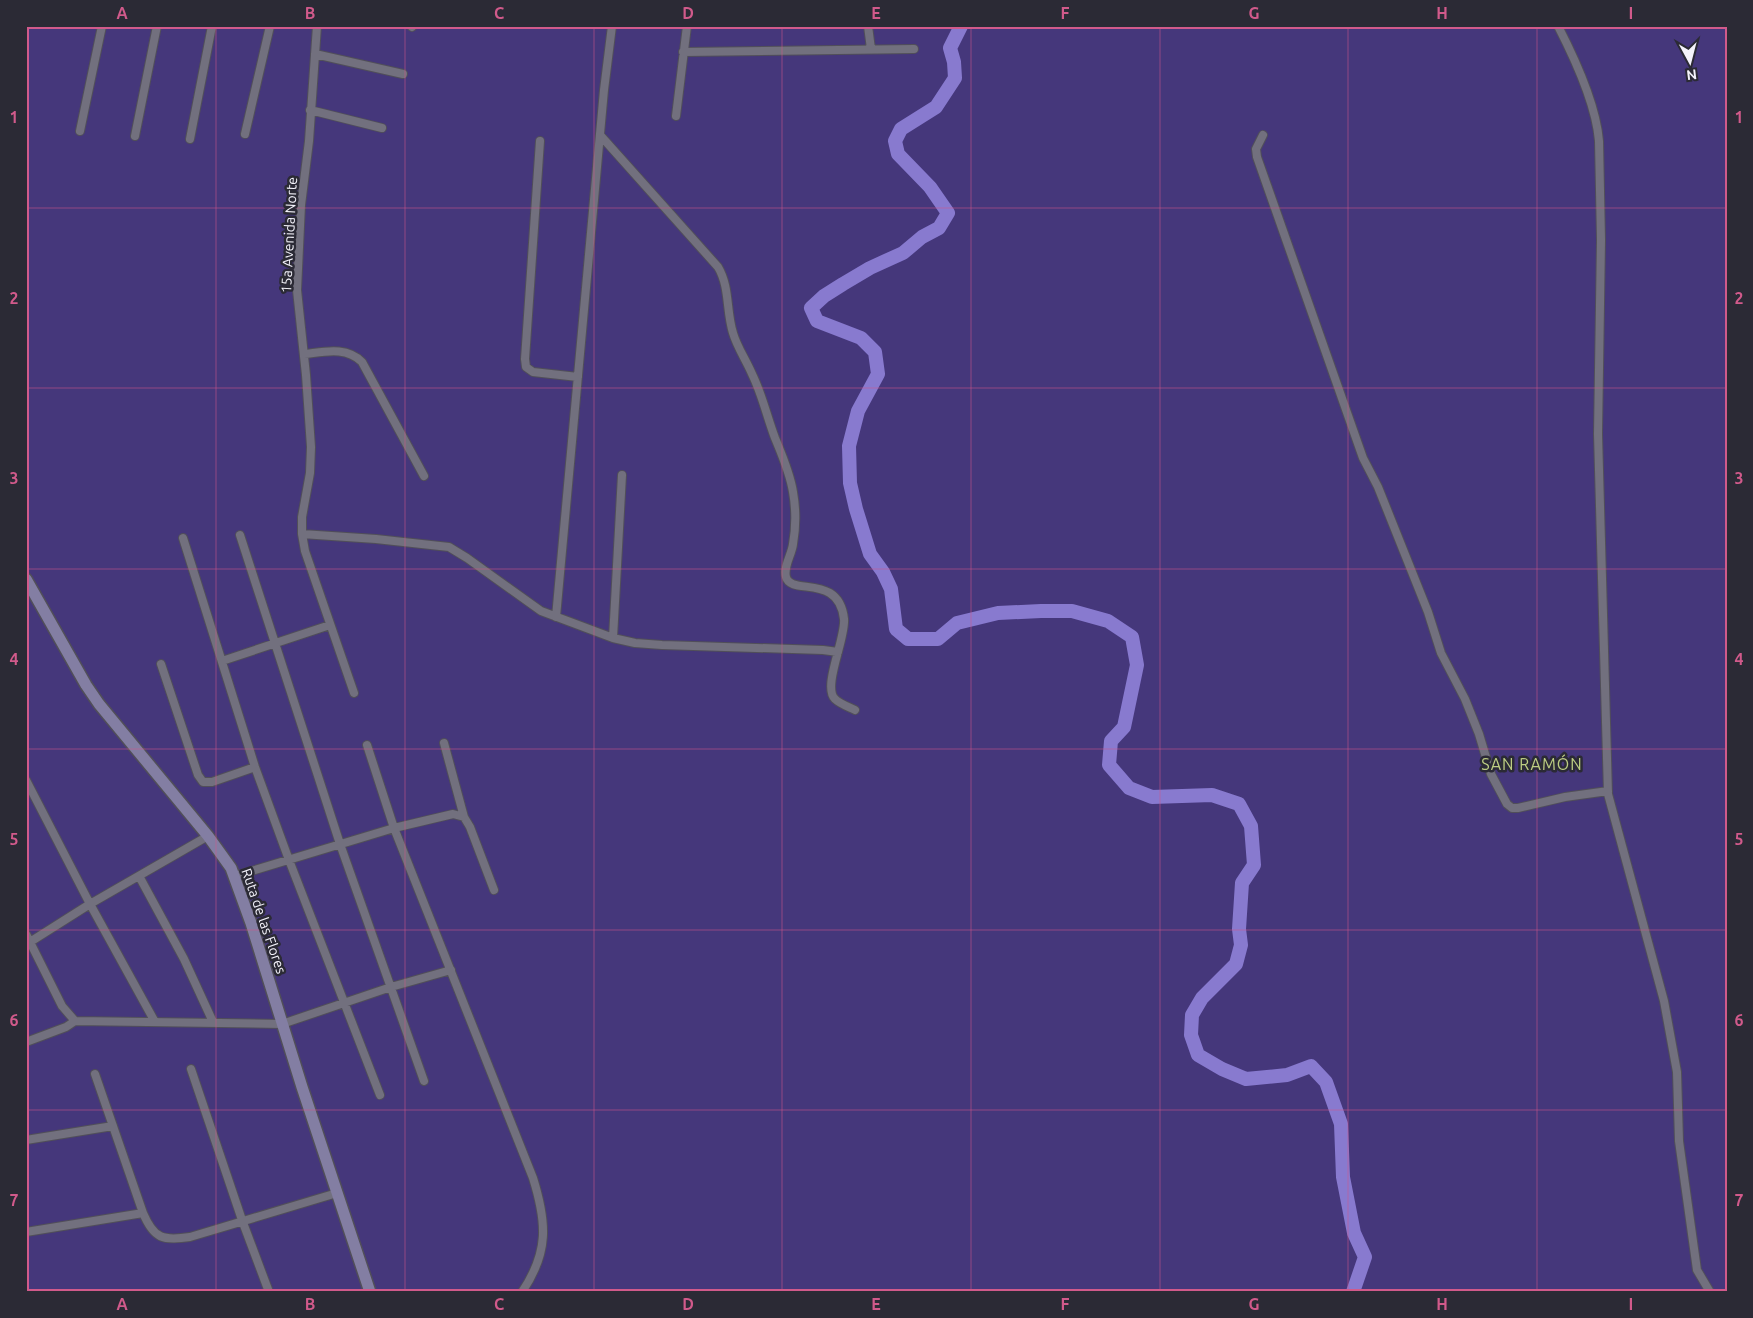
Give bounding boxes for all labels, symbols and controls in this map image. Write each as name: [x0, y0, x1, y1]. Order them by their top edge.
text: A: [116, 4, 128, 22]
text: B: [305, 4, 315, 22]
text: C: [494, 4, 504, 22]
text: D: [682, 4, 694, 22]
text: E: [871, 4, 881, 22]
text: F: [1061, 4, 1070, 22]
text: G: [1248, 4, 1260, 22]
text: H: [1436, 4, 1448, 22]
text: I: [1629, 4, 1633, 22]
north arrow: [1666, 38, 1716, 88]
text: N: [1685, 66, 1698, 83]
text: 1: [9, 108, 19, 126]
text: 1: [1734, 108, 1744, 126]
street label: 15a Avenida Norte: [278, 176, 300, 294]
text: 2: [9, 289, 19, 307]
text: 2: [1734, 289, 1744, 307]
text: 3: [9, 469, 19, 487]
text: 3: [1734, 469, 1744, 487]
text: 4: [9, 650, 19, 668]
text: 4: [1734, 650, 1744, 668]
district label: SAN RAMÓN: [1481, 754, 1583, 773]
text: 5: [9, 830, 19, 848]
text: 5: [1734, 830, 1744, 848]
street label: Ruta de las Flores: [238, 866, 290, 976]
text: 6: [9, 1011, 19, 1029]
text: 6: [1734, 1011, 1744, 1029]
text: 7: [9, 1191, 19, 1209]
text: 7: [1734, 1191, 1744, 1209]
text: A: [116, 1295, 128, 1313]
text: B: [305, 1295, 315, 1313]
text: C: [494, 1295, 504, 1313]
text: D: [682, 1295, 694, 1313]
text: E: [871, 1295, 881, 1313]
text: F: [1061, 1295, 1070, 1313]
text: G: [1248, 1295, 1260, 1313]
text: H: [1436, 1295, 1448, 1313]
text: I: [1629, 1295, 1633, 1313]

